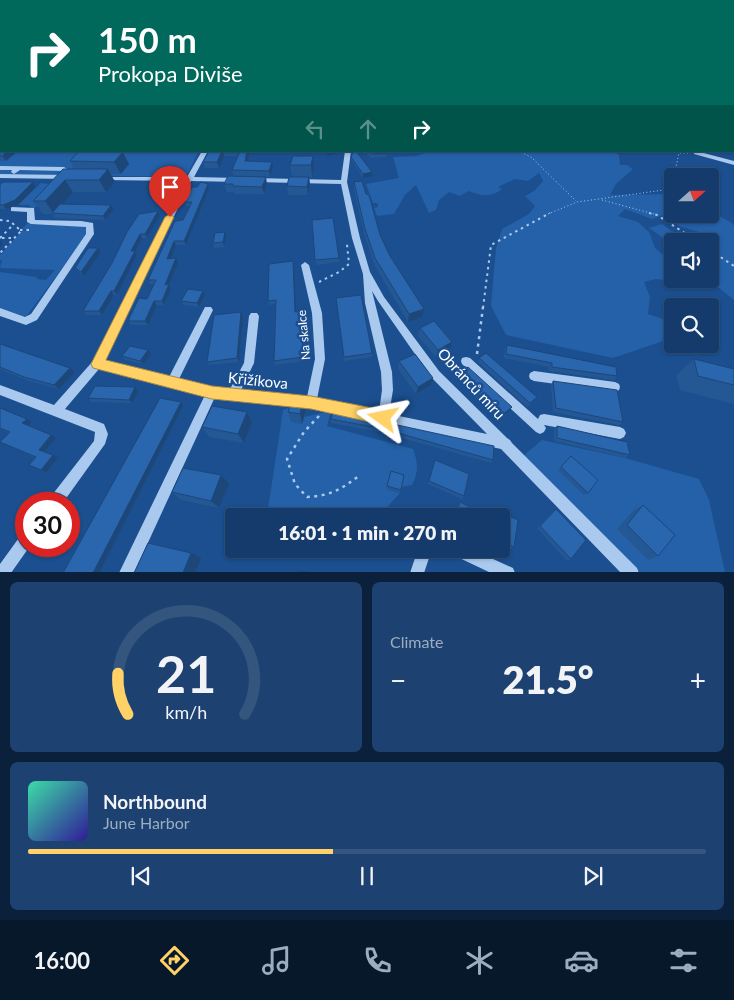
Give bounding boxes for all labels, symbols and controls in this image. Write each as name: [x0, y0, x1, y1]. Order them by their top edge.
text: 150 m: [98, 18, 197, 60]
icon: right: [15, 20, 80, 85]
text: Prokopa Diviše: [98, 60, 243, 87]
icon: left: [301, 115, 329, 143]
icon: ahead: [354, 115, 382, 143]
icon: right: [407, 115, 435, 143]
pin: [149, 166, 191, 217]
north arrow: [664, 168, 719, 222]
map controls: [664, 168, 719, 353]
icon: arrive: [156, 173, 184, 201]
button: sound: [664, 233, 719, 288]
button: search: [664, 298, 719, 353]
street label: Na skalce: [294, 309, 313, 361]
street label: Obránců míru: [434, 344, 509, 423]
street label: Křižíkova: [227, 368, 289, 392]
position arrow: [356, 391, 408, 443]
speed limit sign: 30: [15, 492, 80, 557]
text: 16:01 · 1 min · 270 m: [278, 521, 457, 544]
text: Climate: [390, 632, 443, 651]
text: 21: [156, 642, 216, 704]
text: 21.5°: [502, 656, 594, 702]
text: −: [390, 663, 406, 697]
text: +: [690, 663, 706, 697]
text: km/h: [165, 701, 207, 723]
text: Northbound: [103, 790, 207, 813]
text: June Harbor: [103, 813, 190, 832]
icon: previous: [127, 862, 155, 890]
icon: pause: [353, 862, 381, 890]
icon: next: [579, 862, 607, 890]
icon: directions: [157, 943, 192, 978]
icon: music: [259, 943, 294, 978]
icon: phone: [360, 943, 395, 978]
icon: climate: [462, 943, 497, 978]
icon: car: [564, 943, 599, 978]
icon: filters: [666, 943, 701, 978]
text: 16:00: [33, 947, 90, 974]

